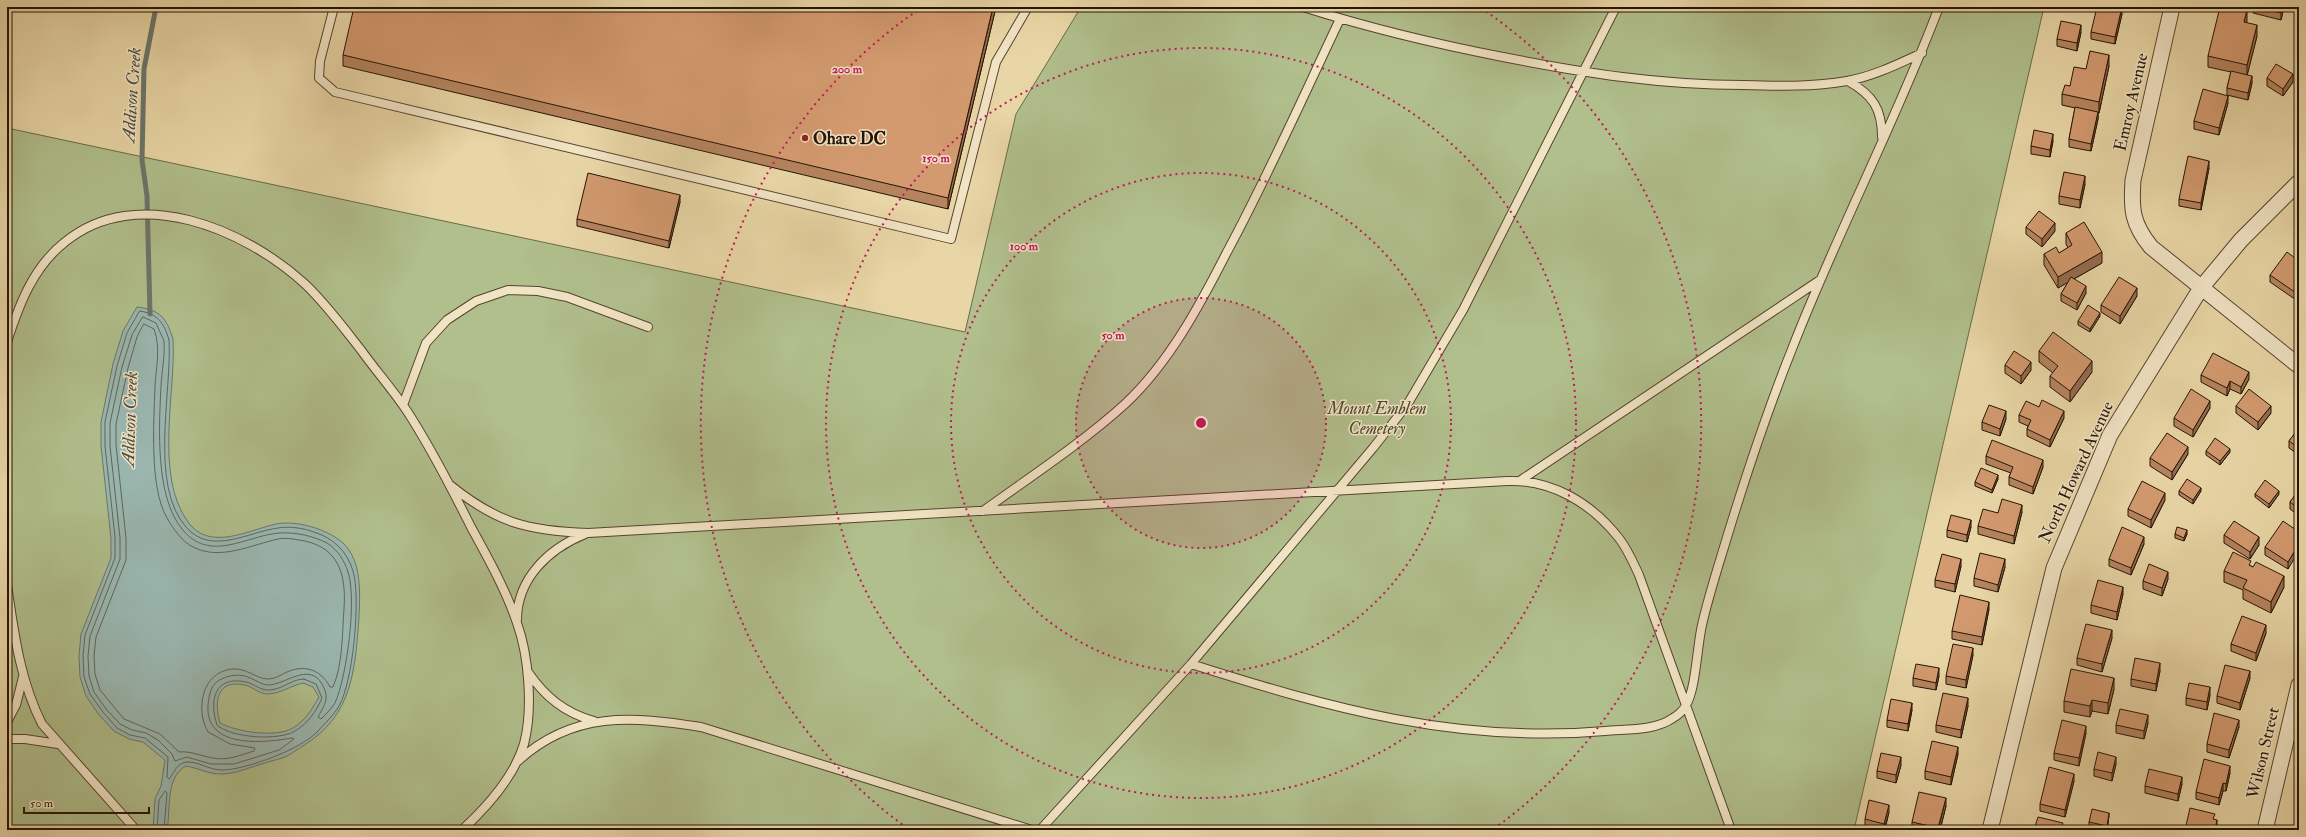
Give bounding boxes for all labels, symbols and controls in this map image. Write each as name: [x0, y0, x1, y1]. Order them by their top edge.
water label: Addison Creek: [117, 47, 147, 145]
street label: Emroy Avenue: [2110, 51, 2153, 153]
text: 200 m: [832, 62, 863, 77]
place label: Ohare DC: [813, 128, 886, 149]
marker: Ohare DC: [800, 133, 810, 143]
text: 150 m: [922, 151, 950, 166]
text: 100 m: [1010, 239, 1039, 254]
text: 50 m: [1101, 328, 1125, 343]
water label: Addison Creek: [117, 371, 143, 469]
park label: Mount Emblem Cemetery: [1326, 398, 1427, 439]
street label: North Howard Avenue: [2034, 398, 2118, 546]
centre of rings: [1194, 416, 1208, 430]
street label: Wilson Street: [2242, 705, 2284, 802]
scale bar: [24, 789, 149, 815]
text: 50 m: [30, 796, 54, 811]

